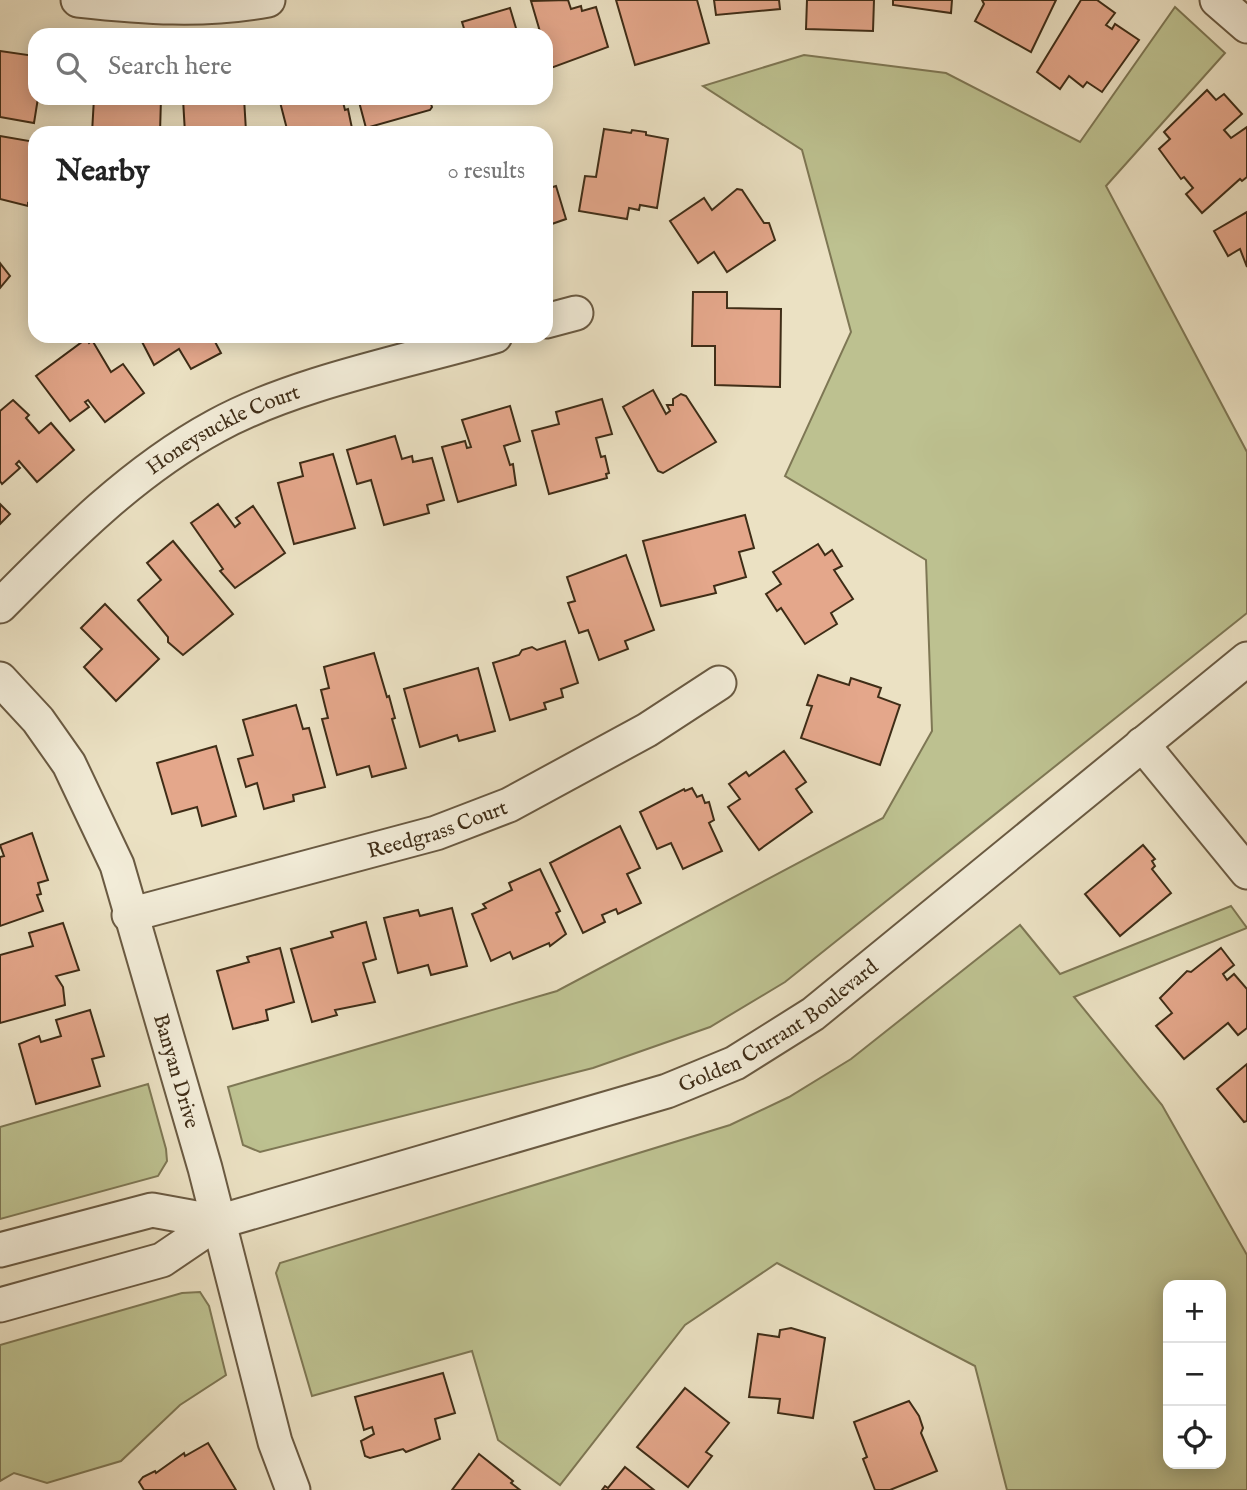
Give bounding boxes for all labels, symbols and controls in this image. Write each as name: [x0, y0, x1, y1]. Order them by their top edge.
search box: [28, 28, 553, 105]
icon: search: [52, 48, 90, 86]
text: Search here: [108, 50, 232, 83]
text: Nearby: [56, 153, 149, 191]
text: 0 results: [447, 157, 525, 186]
street label: Honeysuckle Court: [141, 379, 304, 482]
street label: Reedgrass Court: [365, 795, 512, 866]
street label: Golden Currant Boulevard: [675, 954, 885, 1100]
street label: Banyan Drive: [146, 1011, 205, 1132]
map controls: [1163, 1280, 1226, 1469]
button: +: [1163, 1280, 1226, 1343]
button: −: [1163, 1343, 1226, 1406]
button: locate: [1163, 1406, 1226, 1469]

